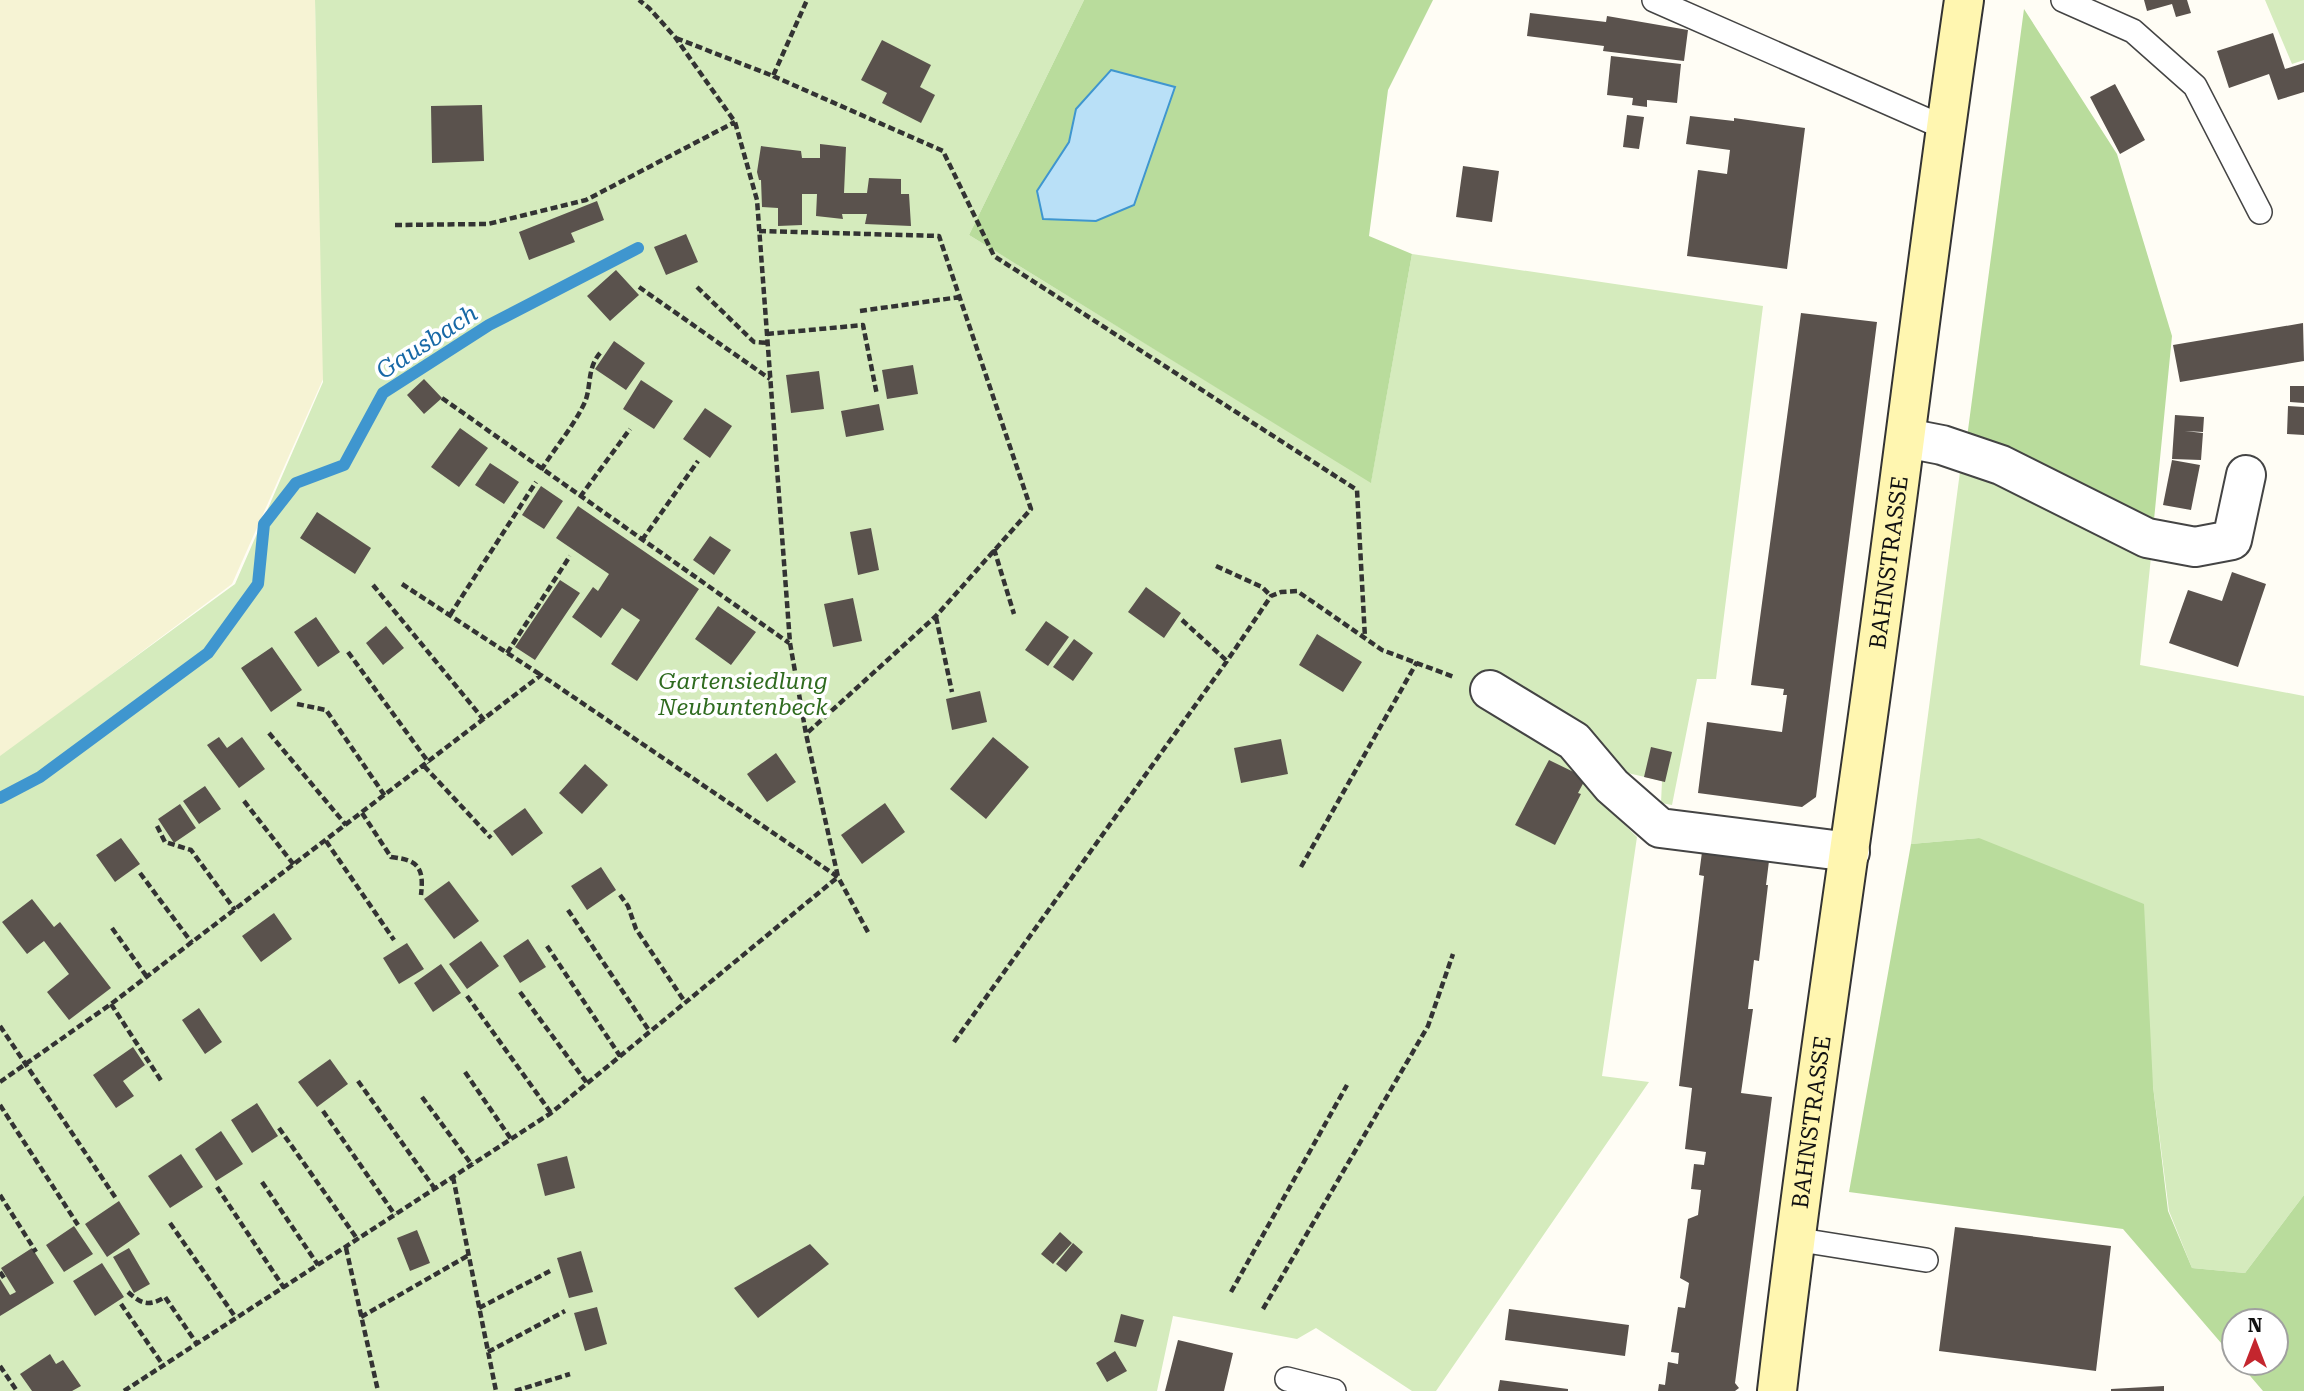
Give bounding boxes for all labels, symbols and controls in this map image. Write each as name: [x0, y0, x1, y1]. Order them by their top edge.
water label: Gausbach: [371, 299, 483, 385]
street label: BAHNSTRASSE: [1864, 474, 1914, 651]
park label: Gartensiedlung Neubuntenbeck: [657, 668, 828, 721]
street label: BAHNSTRASSE: [1787, 1034, 1837, 1210]
north arrow: [2220, 1307, 2290, 1377]
text: N: [2248, 1314, 2263, 1337]

